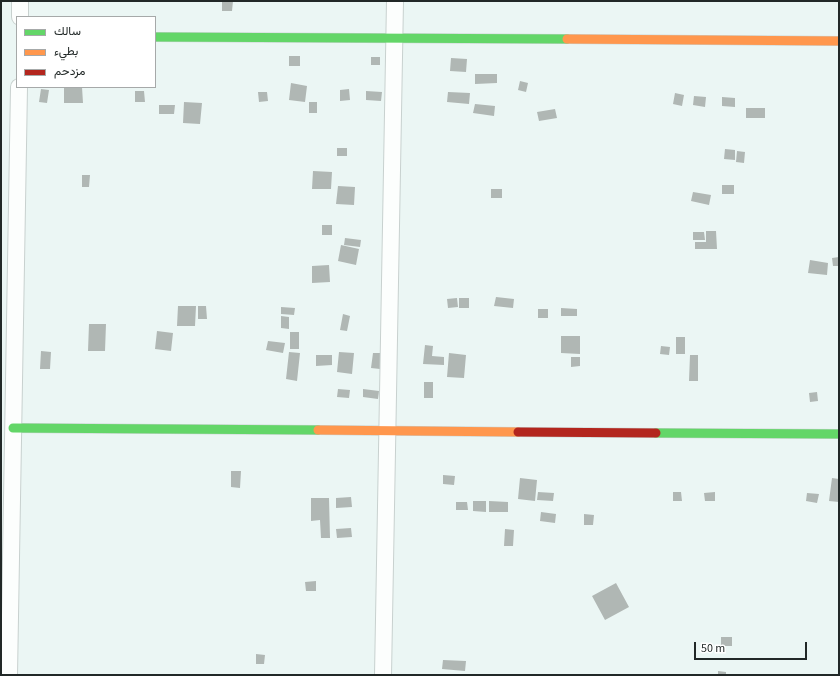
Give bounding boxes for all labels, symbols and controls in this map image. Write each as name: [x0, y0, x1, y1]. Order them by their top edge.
legend: [16, 16, 156, 88]
text: سالك: [54, 23, 81, 40]
text: بطيء: [54, 43, 78, 60]
text: مزدحم: [54, 63, 85, 80]
scale bar: [696, 634, 809, 660]
text: 50 m: [701, 640, 725, 657]

